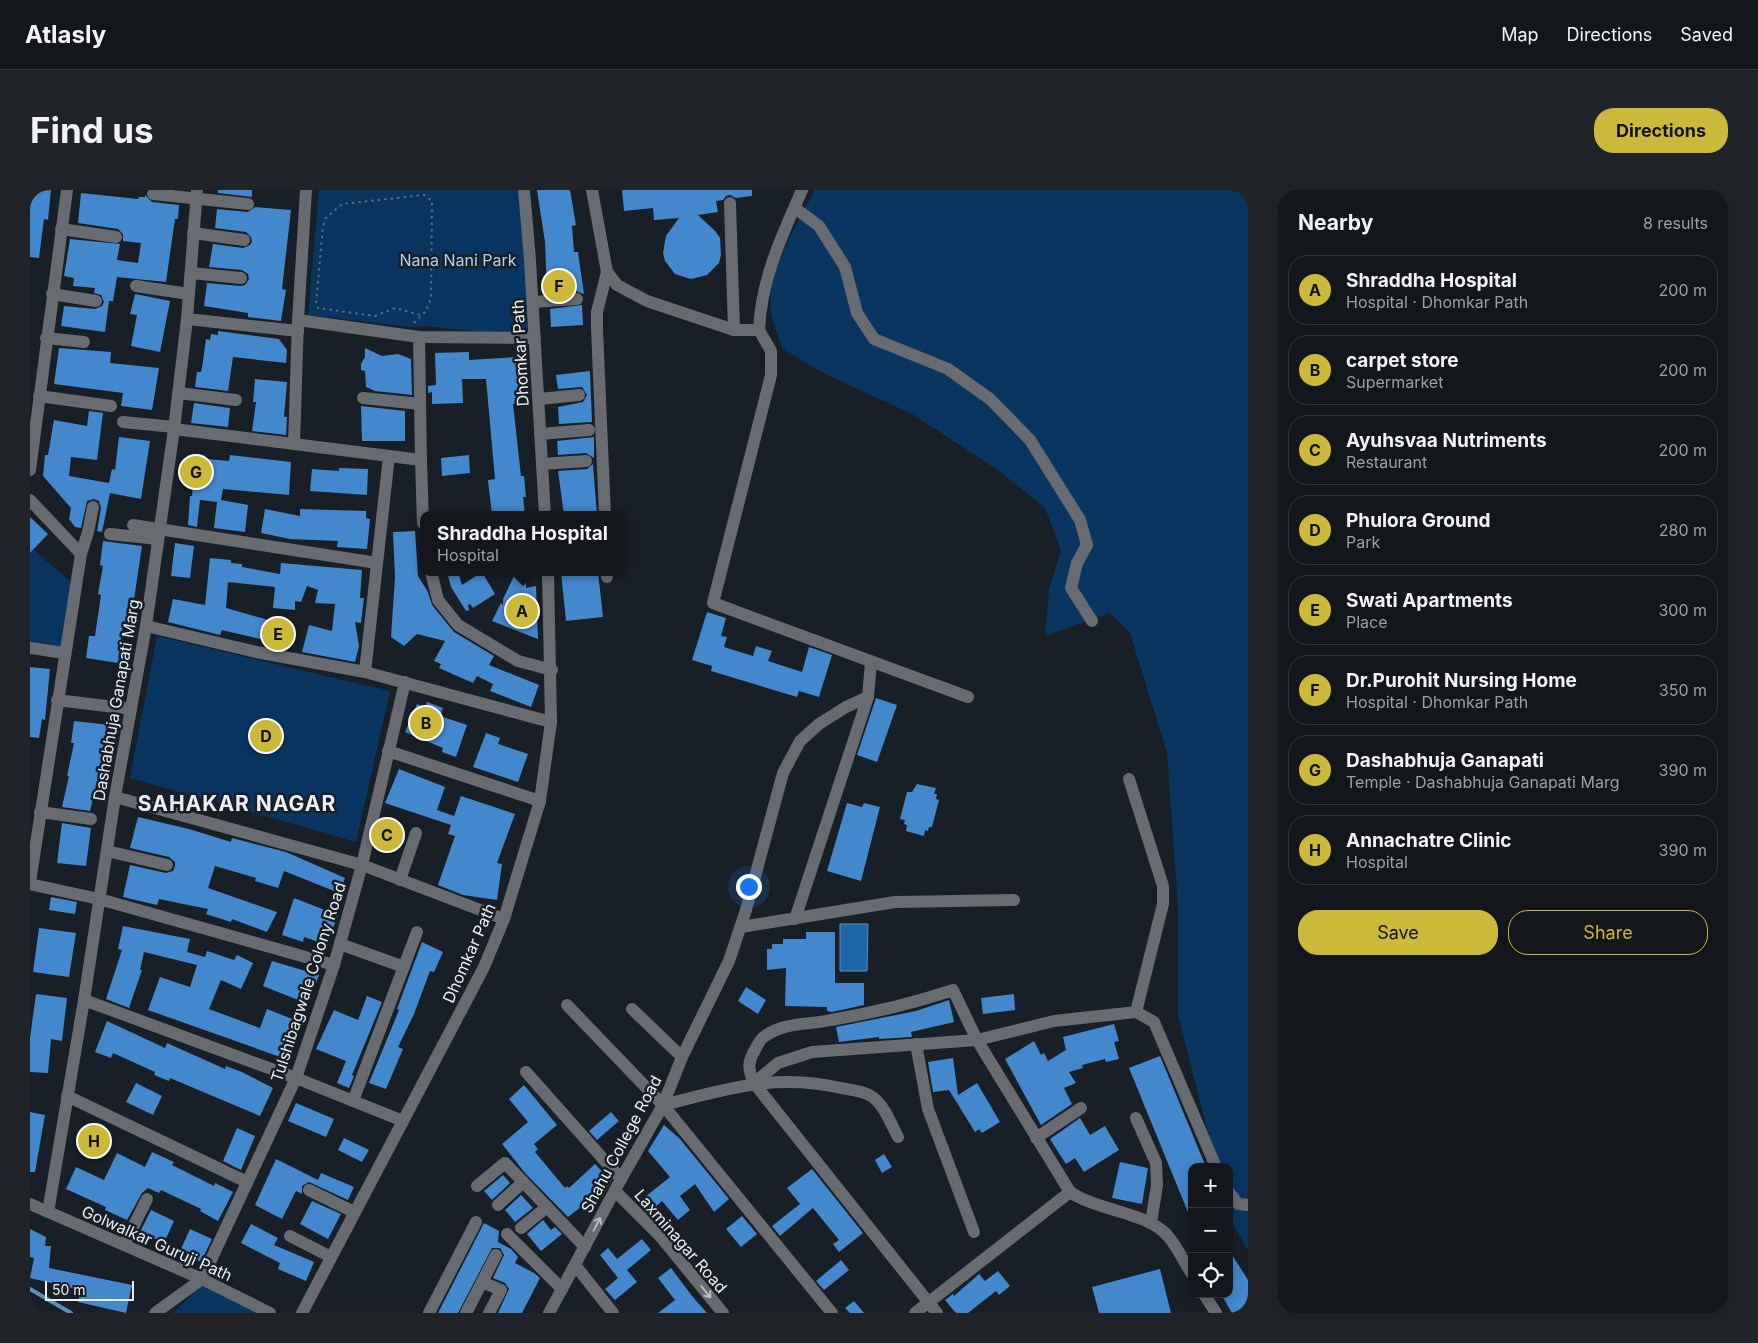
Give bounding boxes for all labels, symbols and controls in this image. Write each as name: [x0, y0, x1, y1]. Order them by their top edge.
text: Atlasly: [25, 20, 106, 49]
text: Map: [1501, 24, 1539, 45]
text: Directions: [1567, 24, 1652, 45]
text: Saved: [1680, 24, 1733, 45]
button: Directions: [1594, 108, 1728, 153]
text: Find us: [30, 109, 154, 151]
text: Nearby: [1298, 210, 1373, 235]
text: 8 results: [1643, 213, 1708, 233]
park label: Nana Nani Park: [399, 250, 517, 270]
pin: F: [543, 267, 575, 305]
text: Shraddha Hospital: [1346, 269, 1517, 292]
text: A: [1309, 280, 1321, 300]
text: 200 m: [1659, 280, 1707, 300]
text: Hospital · Dhomkar Path: [1346, 292, 1528, 312]
street label: Dhomkar Path: [507, 299, 533, 407]
text: carpet store: [1346, 349, 1459, 372]
text: B: [1310, 360, 1320, 380]
text: 200 m: [1659, 360, 1707, 380]
text: Supermarket: [1346, 372, 1443, 392]
text: Ayuhsvaa Nutriments: [1346, 429, 1547, 452]
text: C: [1309, 440, 1321, 460]
text: 200 m: [1659, 440, 1707, 460]
text: Restaurant: [1346, 452, 1427, 472]
pin: G: [180, 453, 212, 491]
text: Phulora Ground: [1346, 509, 1491, 532]
popup: [420, 511, 625, 576]
text: D: [1309, 520, 1321, 540]
text: 280 m: [1659, 520, 1707, 540]
text: Shraddha Hospital: [437, 522, 608, 545]
text: Park: [1346, 532, 1380, 552]
text: Hospital: [437, 545, 499, 565]
text: Swati Apartments: [1346, 589, 1513, 612]
pin: A: [506, 592, 538, 630]
street label: Dashabhuja Ganapati Marg: [88, 598, 144, 802]
text: E: [1310, 600, 1320, 620]
text: 300 m: [1658, 600, 1707, 620]
text: Place: [1346, 612, 1388, 632]
pin: E: [262, 615, 294, 653]
text: Dr.Purohit Nursing Home: [1346, 669, 1577, 692]
text: F: [1310, 680, 1320, 700]
text: 350 m: [1659, 680, 1707, 700]
text: Hospital · Dhomkar Path: [1346, 692, 1528, 712]
pin: B: [410, 704, 442, 742]
pin: D: [250, 717, 282, 755]
text: Dashabhuja Ganapati: [1346, 749, 1544, 772]
text: G: [1309, 760, 1321, 780]
text: 390 m: [1659, 760, 1707, 780]
text: Temple · Dashabhuja Ganapati Marg: [1346, 772, 1619, 792]
district label: SAHAKAR NAGAR: [138, 791, 336, 816]
pin: C: [371, 816, 403, 854]
text: Annachatre Clinic: [1346, 829, 1511, 852]
text: H: [1309, 840, 1321, 860]
text: 390 m: [1659, 840, 1707, 860]
text: Hospital: [1346, 852, 1408, 872]
your location: [736, 874, 762, 900]
street label: Tulshibagwale Colony Road: [266, 880, 350, 1084]
street label: Dhomkar Path: [438, 900, 500, 1006]
button: Save: [1298, 910, 1498, 955]
button: Share: [1508, 910, 1708, 955]
street label: Shahu College Road: [576, 1072, 666, 1216]
pin: H: [78, 1122, 110, 1160]
map controls: [1188, 1163, 1233, 1298]
button: +: [1188, 1163, 1233, 1208]
street label: Laxminagar Road: [630, 1185, 732, 1297]
street label: Golwalkar Guruji Path: [79, 1201, 235, 1285]
button: −: [1188, 1208, 1233, 1253]
one-way arrow: [593, 1217, 603, 1231]
button: locate: [1188, 1253, 1233, 1298]
scale bar: [45, 1278, 134, 1301]
text: 50 m: [52, 1281, 86, 1298]
one-way arrow: [700, 1286, 711, 1299]

